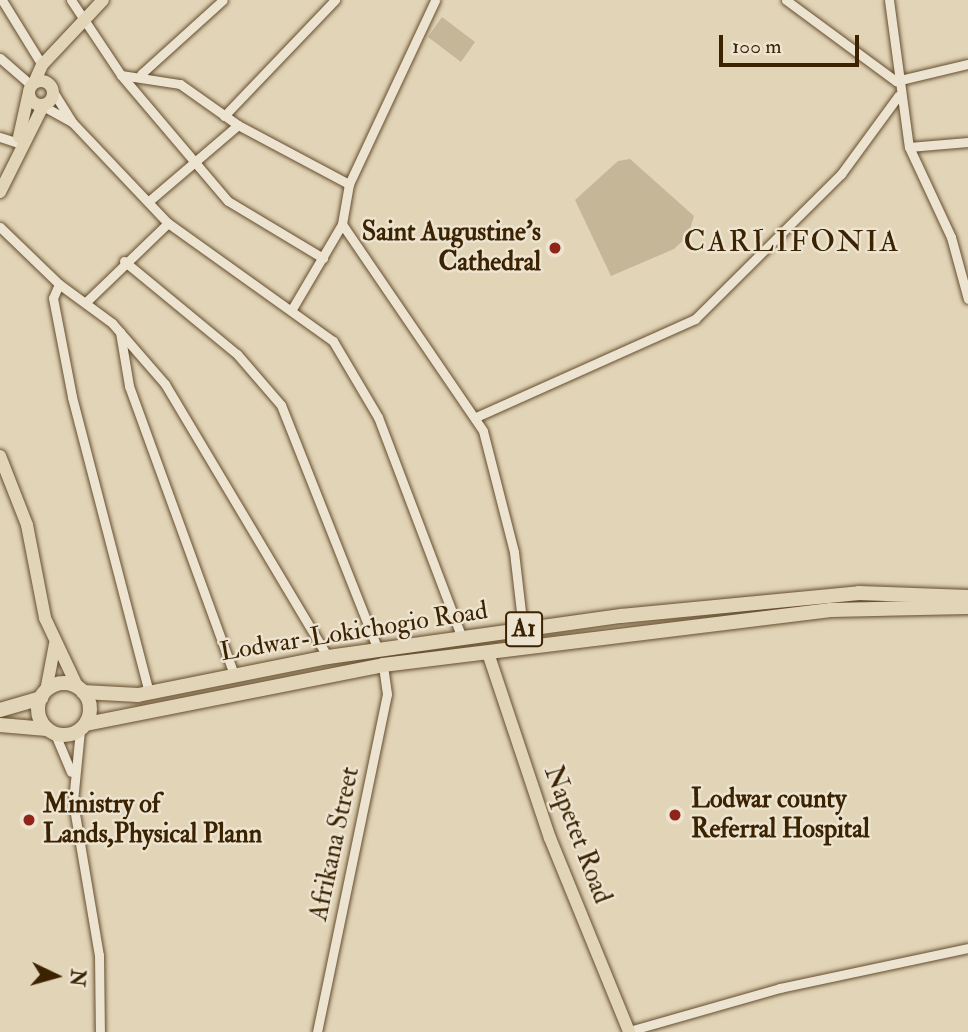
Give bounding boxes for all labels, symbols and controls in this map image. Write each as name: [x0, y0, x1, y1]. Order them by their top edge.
scale bar: [723, 21, 863, 65]
text: 100 m: [732, 33, 782, 60]
place label: Saint Augustine's Cathedral: [362, 217, 541, 278]
district label: CARLIFONIA: [685, 224, 899, 260]
marker: Saint Augustine's Cathedral: [547, 240, 563, 256]
street label: Lodwar-Lokichogio Road: [218, 595, 490, 669]
road number: A1: [505, 608, 543, 650]
street label: Napetet Road: [536, 762, 618, 908]
street label: Afrikana Street: [303, 764, 367, 924]
place label: Lodwar county Referral Hospital: [691, 784, 870, 846]
place label: Ministry of Lands,Physical Plann: [43, 789, 262, 850]
marker: Lodwar county Referral Hospital: [665, 805, 685, 825]
marker: Ministry of Lands,Physical Plann: [21, 812, 37, 828]
north arrow: [21, 941, 91, 1011]
text: N: [64, 968, 90, 987]

